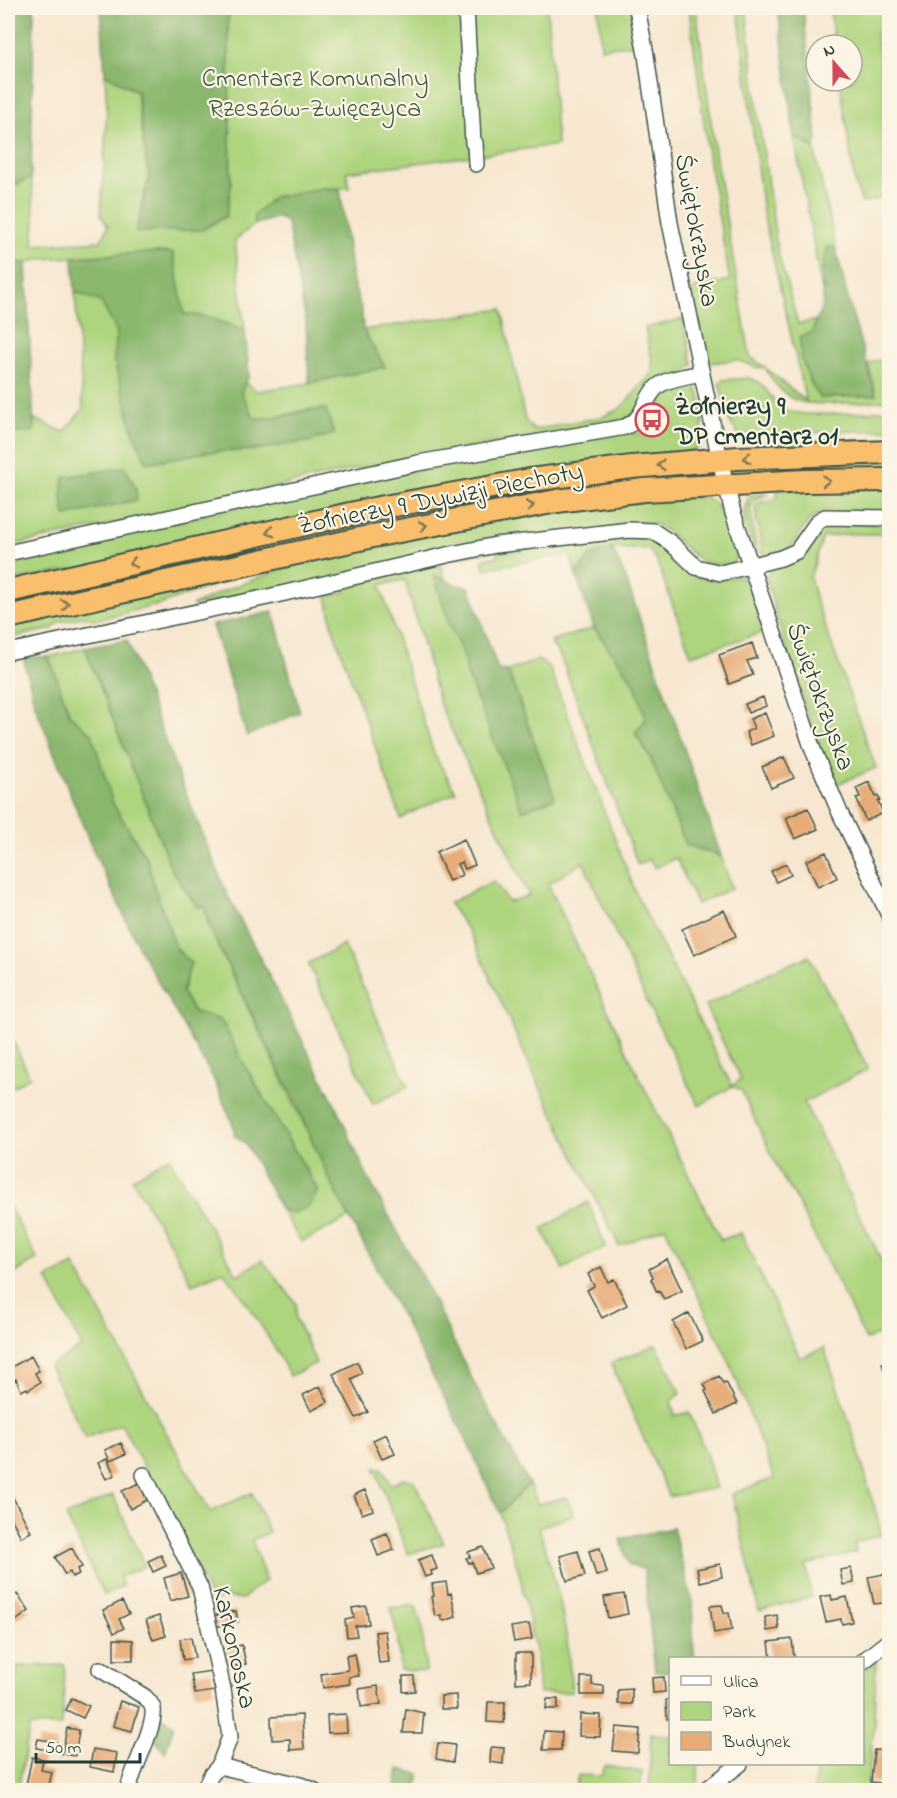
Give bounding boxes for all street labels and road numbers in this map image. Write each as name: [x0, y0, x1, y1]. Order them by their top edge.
street label: Świętokrzyska: [663, 151, 727, 310]
street label: Żołnierzy 9 Dywizji Piechoty: [295, 454, 586, 546]
street label: Świętokrzyska: [775, 618, 864, 776]
street label: Karkonoska: [201, 1583, 266, 1713]

